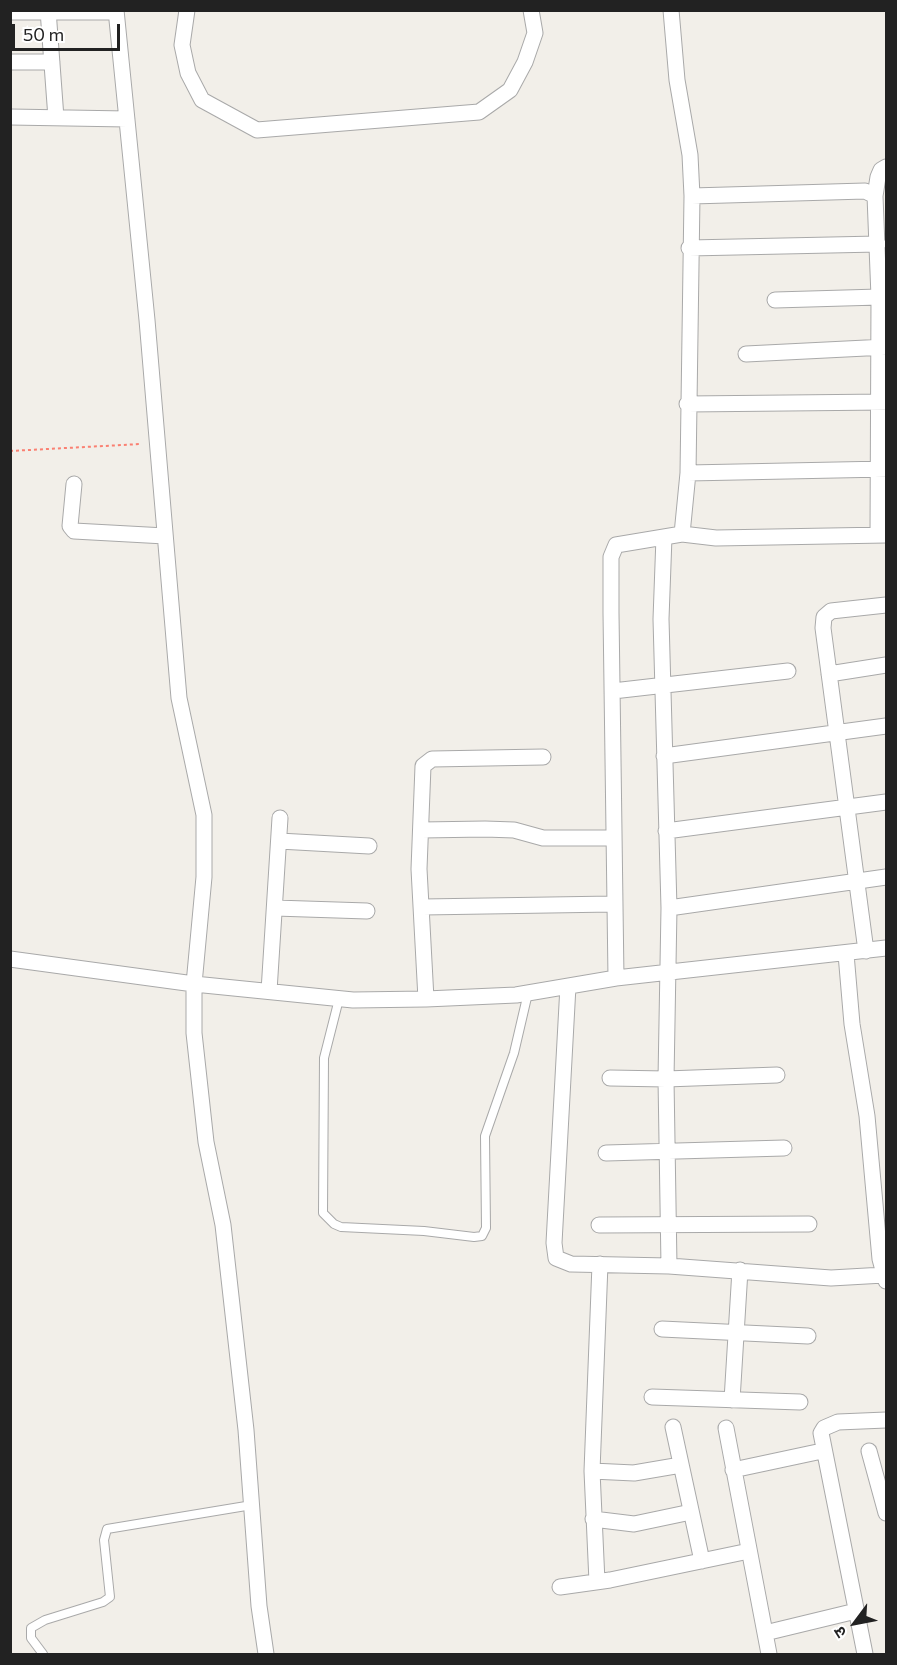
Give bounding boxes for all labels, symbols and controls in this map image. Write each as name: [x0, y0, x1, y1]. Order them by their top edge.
scale bar: [15, 12, 123, 50]
text: 50 m: [23, 23, 64, 45]
north arrow: [825, 1593, 885, 1653]
text: उ: [829, 1624, 850, 1642]

